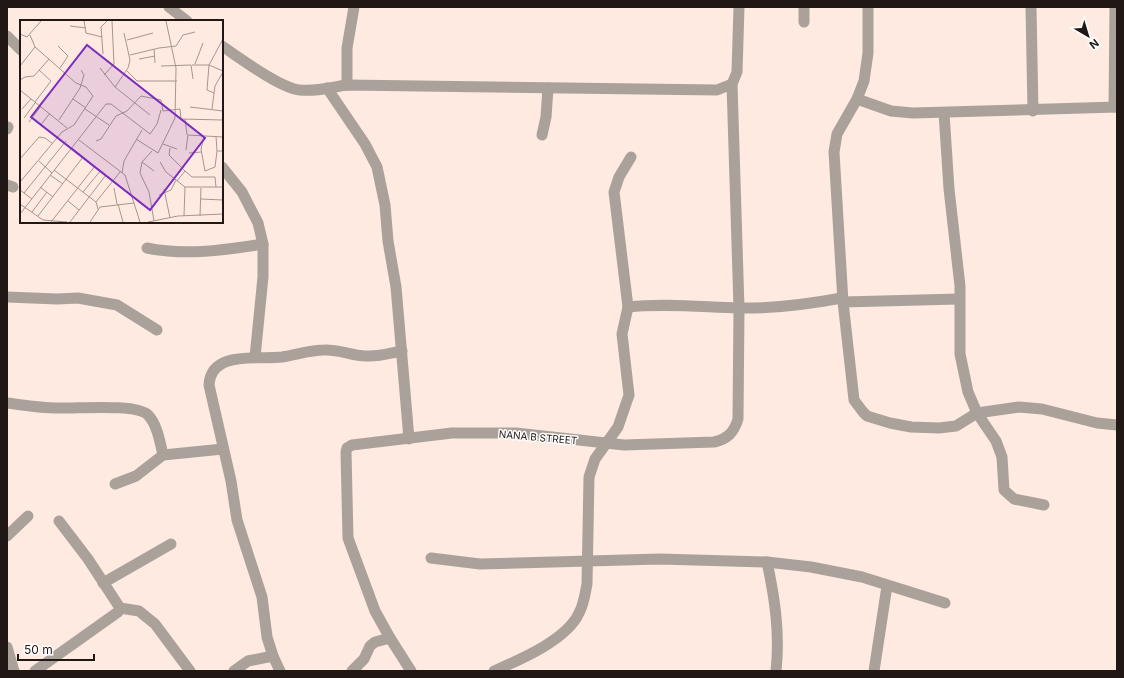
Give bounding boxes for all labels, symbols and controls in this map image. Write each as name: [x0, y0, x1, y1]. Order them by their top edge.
north arrow: [1068, 16, 1108, 56]
inset map: [20, 20, 223, 223]
text: N: [1087, 36, 1102, 52]
street label: NANA B STREET: [498, 428, 578, 446]
scale bar: [18, 636, 94, 662]
text: 50 m: [24, 642, 53, 657]

